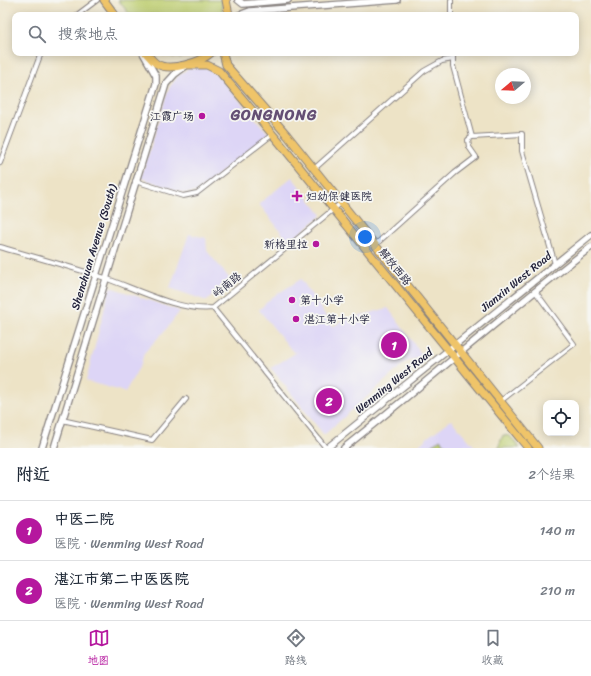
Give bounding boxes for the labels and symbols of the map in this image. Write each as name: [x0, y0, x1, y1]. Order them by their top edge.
north arrow: [495, 68, 531, 104]
district label: GONGNONG: [230, 102, 317, 128]
place label: 江霞广场: [150, 107, 194, 126]
marker: 江霞广场: [197, 111, 207, 121]
street label: Shenchuan Avenue (South): [66, 181, 122, 312]
place label: 妇幼保健医院: [306, 187, 372, 206]
marker: 妇幼保健医院: [291, 190, 303, 202]
your location: [355, 227, 375, 247]
place label: 新格里拉: [264, 235, 308, 254]
marker: 新格里拉: [311, 239, 321, 249]
street label: 解放西路: [374, 244, 416, 290]
street label: Jianxin West Road: [475, 246, 557, 318]
street label: 岭南路: [208, 267, 246, 303]
place label: 第十小学: [300, 291, 344, 310]
marker: 第十小学: [287, 295, 297, 305]
place label: 湛江第十小学: [304, 310, 370, 329]
marker: 湛江第十小学: [291, 314, 301, 324]
pin: 1: [381, 330, 407, 360]
street label: Wenming West Road: [351, 343, 438, 418]
pin: 2: [316, 386, 342, 416]

